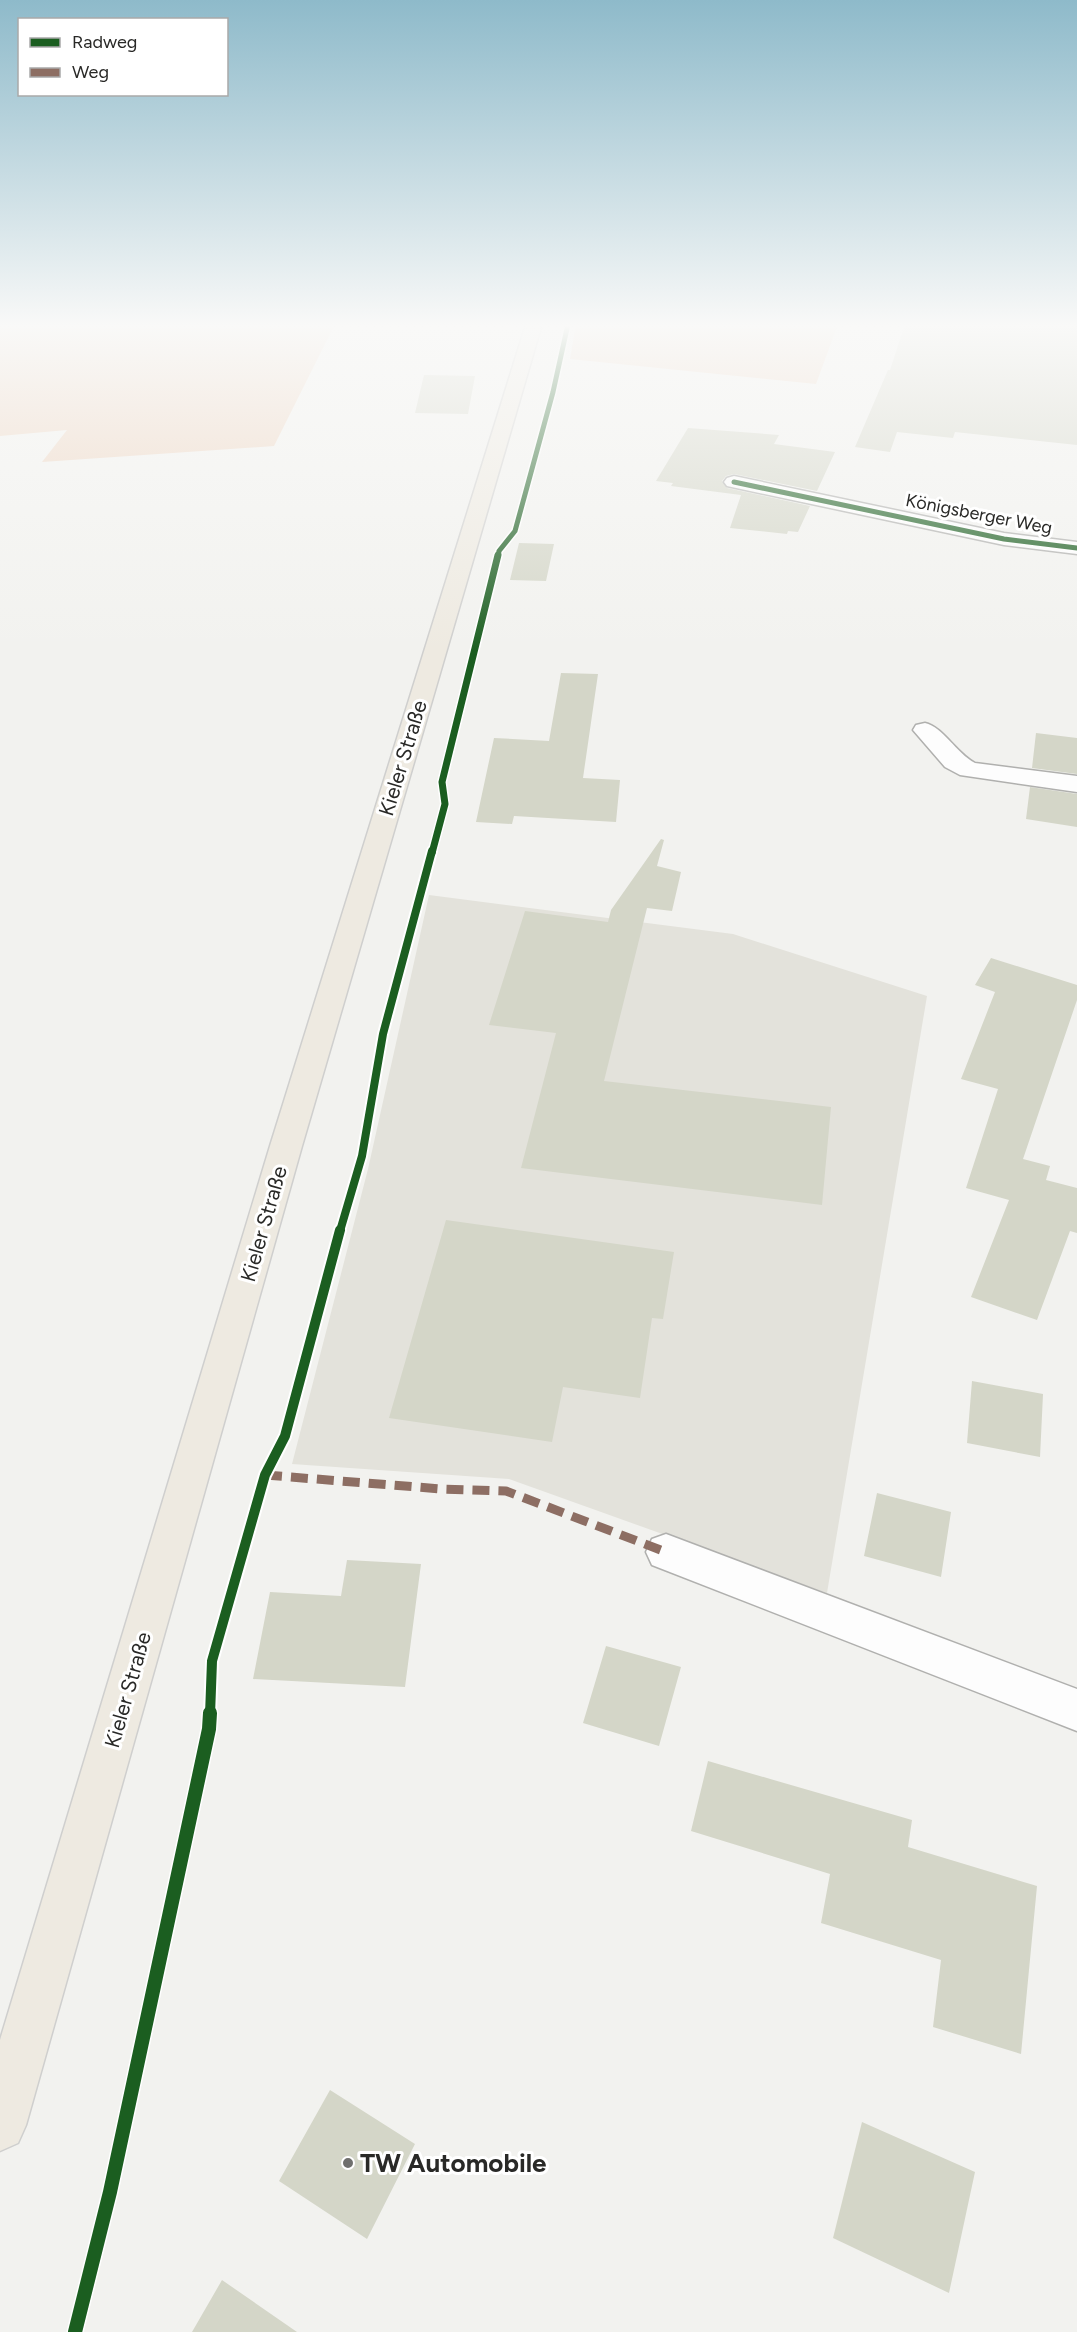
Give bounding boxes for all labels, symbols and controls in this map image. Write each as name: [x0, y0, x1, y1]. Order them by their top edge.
legend: [18, 18, 228, 96]
text: Radweg: [72, 31, 137, 53]
text: Weg: [72, 61, 109, 83]
street label: Königsberger Weg: [904, 489, 1054, 539]
street label: Kieler Straße: [373, 697, 432, 819]
street label: Kieler Straße: [235, 1163, 292, 1285]
street label: Kieler Straße: [99, 1629, 156, 1751]
place label: TW Automobile: [360, 2147, 547, 2179]
marker: TW Automobile: [341, 2156, 355, 2170]

